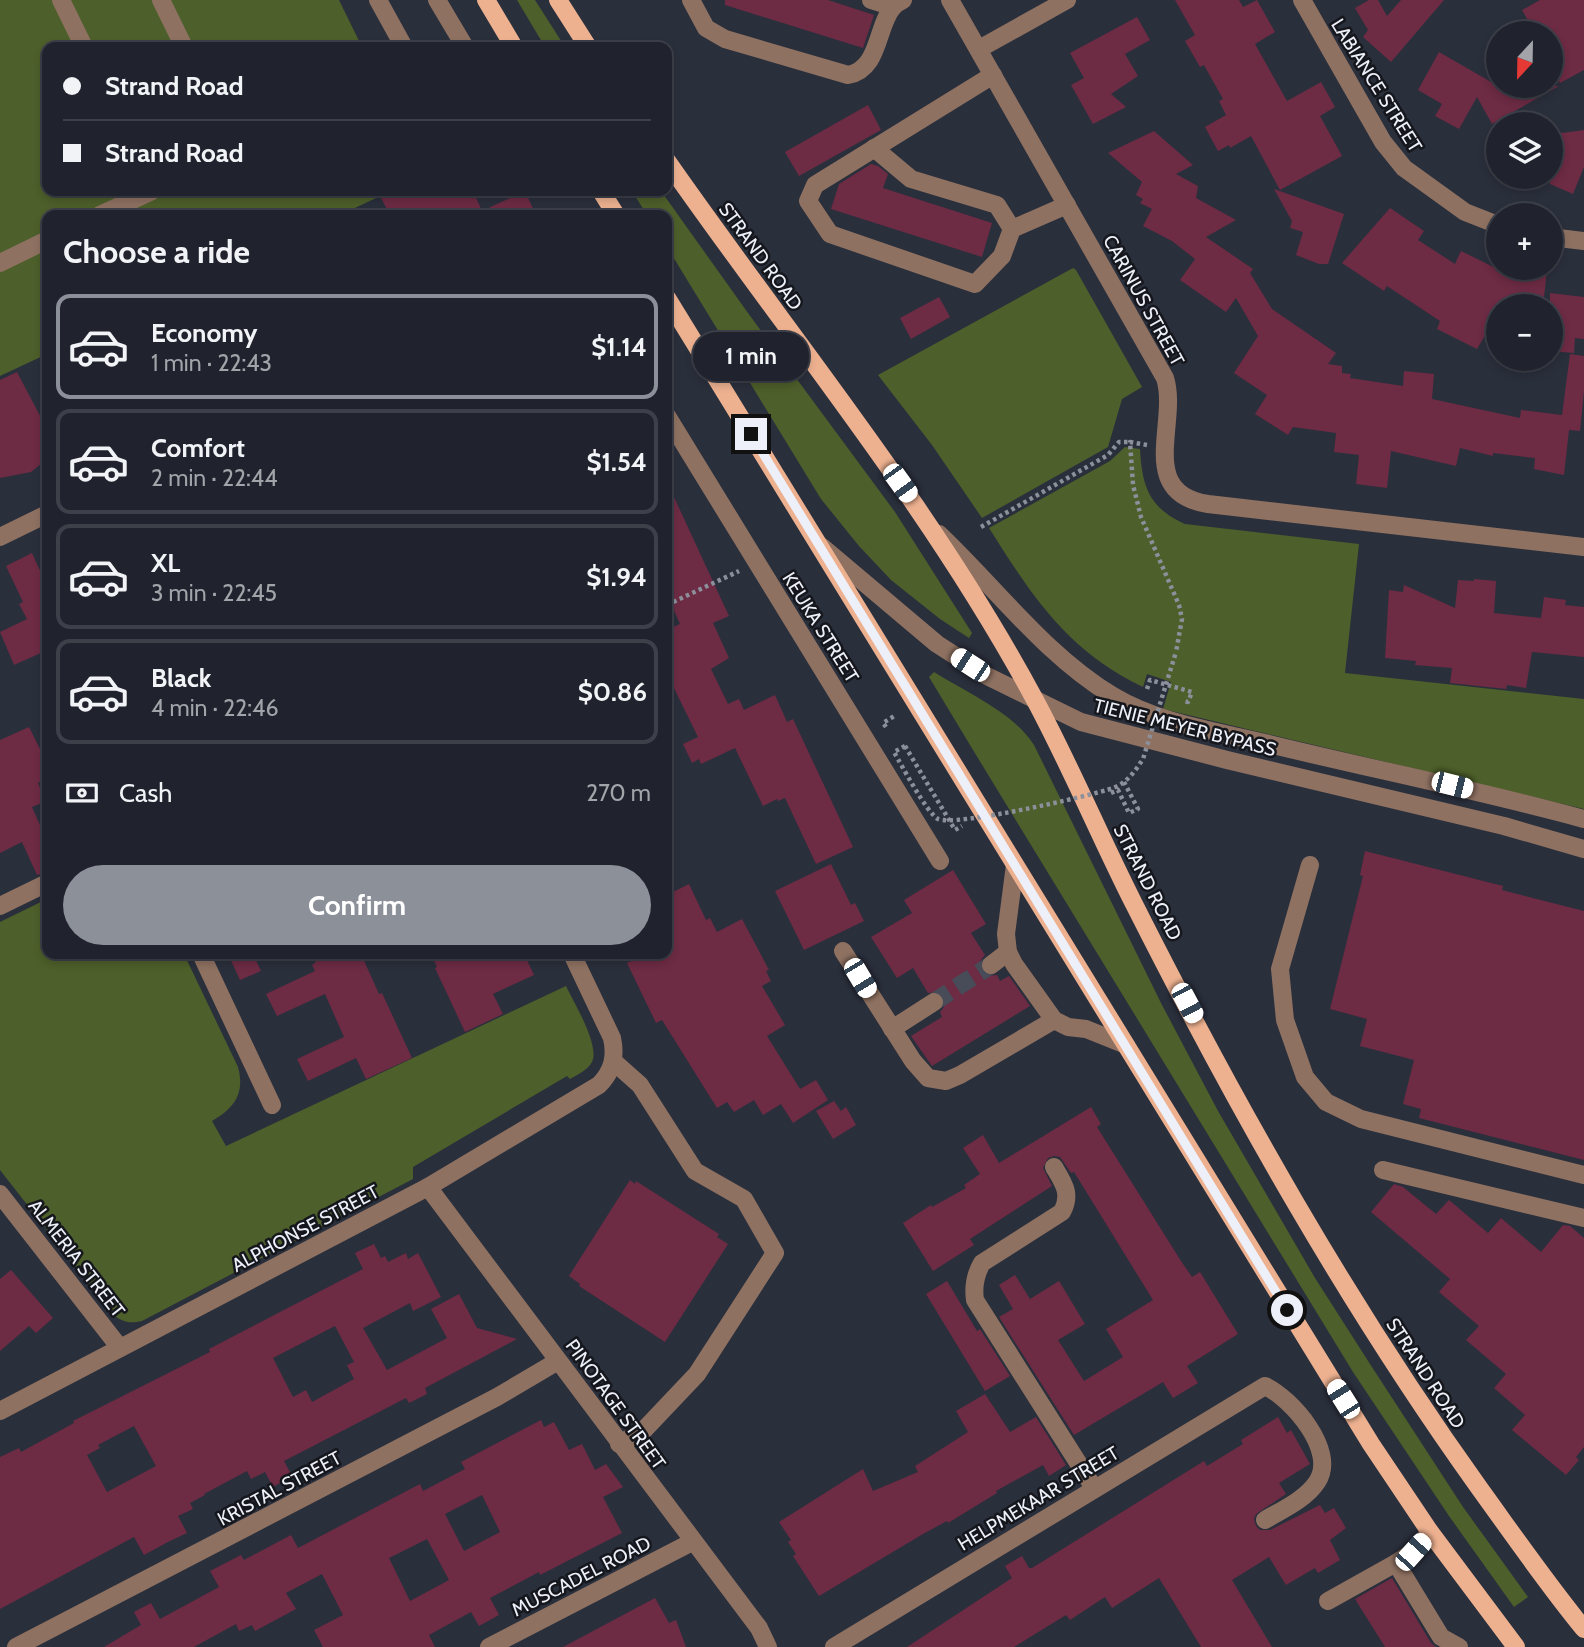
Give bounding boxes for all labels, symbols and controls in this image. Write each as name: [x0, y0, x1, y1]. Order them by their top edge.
street label: LABIANCE STREET: [1326, 14, 1427, 156]
north arrow: [1486, 21, 1563, 98]
map controls: [1486, 21, 1563, 371]
text: Strand Road: [105, 70, 244, 102]
button: layers: [1486, 112, 1563, 189]
text: Strand Road: [105, 137, 244, 169]
street label: STRAND ROAD: [714, 198, 807, 315]
button: +: [1486, 203, 1563, 280]
street label: CARINUS STREET: [1098, 231, 1189, 370]
text: Choose a ride: [63, 232, 250, 271]
button: −: [1486, 294, 1563, 371]
icon: car: [67, 315, 130, 378]
text: Economy: [151, 317, 257, 349]
text: $1.14: [591, 331, 647, 363]
callout: 1 min: [693, 332, 809, 382]
text: 1 min: [725, 342, 777, 370]
text: 1 min · 22:43: [151, 349, 272, 377]
route end: [735, 418, 767, 450]
icon: car: [67, 430, 130, 493]
text: Comfort: [151, 432, 245, 464]
text: $1.54: [586, 446, 647, 478]
car: [880, 460, 921, 506]
text: 2 min · 22:44: [151, 464, 277, 492]
icon: car: [67, 545, 130, 608]
text: XL: [151, 547, 180, 579]
text: $1.94: [586, 561, 647, 593]
street label: KEUKA STREET: [778, 568, 864, 687]
text: 3 min · 22:45: [151, 579, 277, 607]
car: [947, 645, 994, 685]
icon: car: [67, 660, 130, 723]
text: Black: [151, 662, 211, 694]
text: $0.86: [578, 676, 647, 708]
text: 4 min · 22:46: [151, 694, 278, 722]
street label: TIENIE MEYER BYPASS: [1091, 694, 1278, 761]
car: [1430, 770, 1475, 800]
icon: cash: [63, 774, 101, 812]
text: Cash: [119, 777, 172, 809]
text: 270 m: [586, 779, 651, 807]
street label: STRAND ROAD: [1108, 820, 1187, 944]
button: Confirm: [63, 865, 651, 945]
car: [841, 955, 880, 1001]
car: [1168, 980, 1207, 1026]
street label: ALPHONSE STREET: [228, 1180, 383, 1277]
street label: ALMERIA STREET: [23, 1195, 130, 1322]
route start: [1271, 1294, 1303, 1326]
street label: STRAND ROAD: [1381, 1314, 1470, 1433]
street label: PINOTAGE STREET: [561, 1335, 671, 1474]
car: [1323, 1376, 1364, 1422]
street label: HELPMEKAAR STREET: [954, 1441, 1123, 1556]
street label: KRISTAL STREET: [214, 1446, 345, 1531]
car: [1392, 1529, 1435, 1575]
street label: MUSCADEL ROAD: [508, 1531, 655, 1621]

